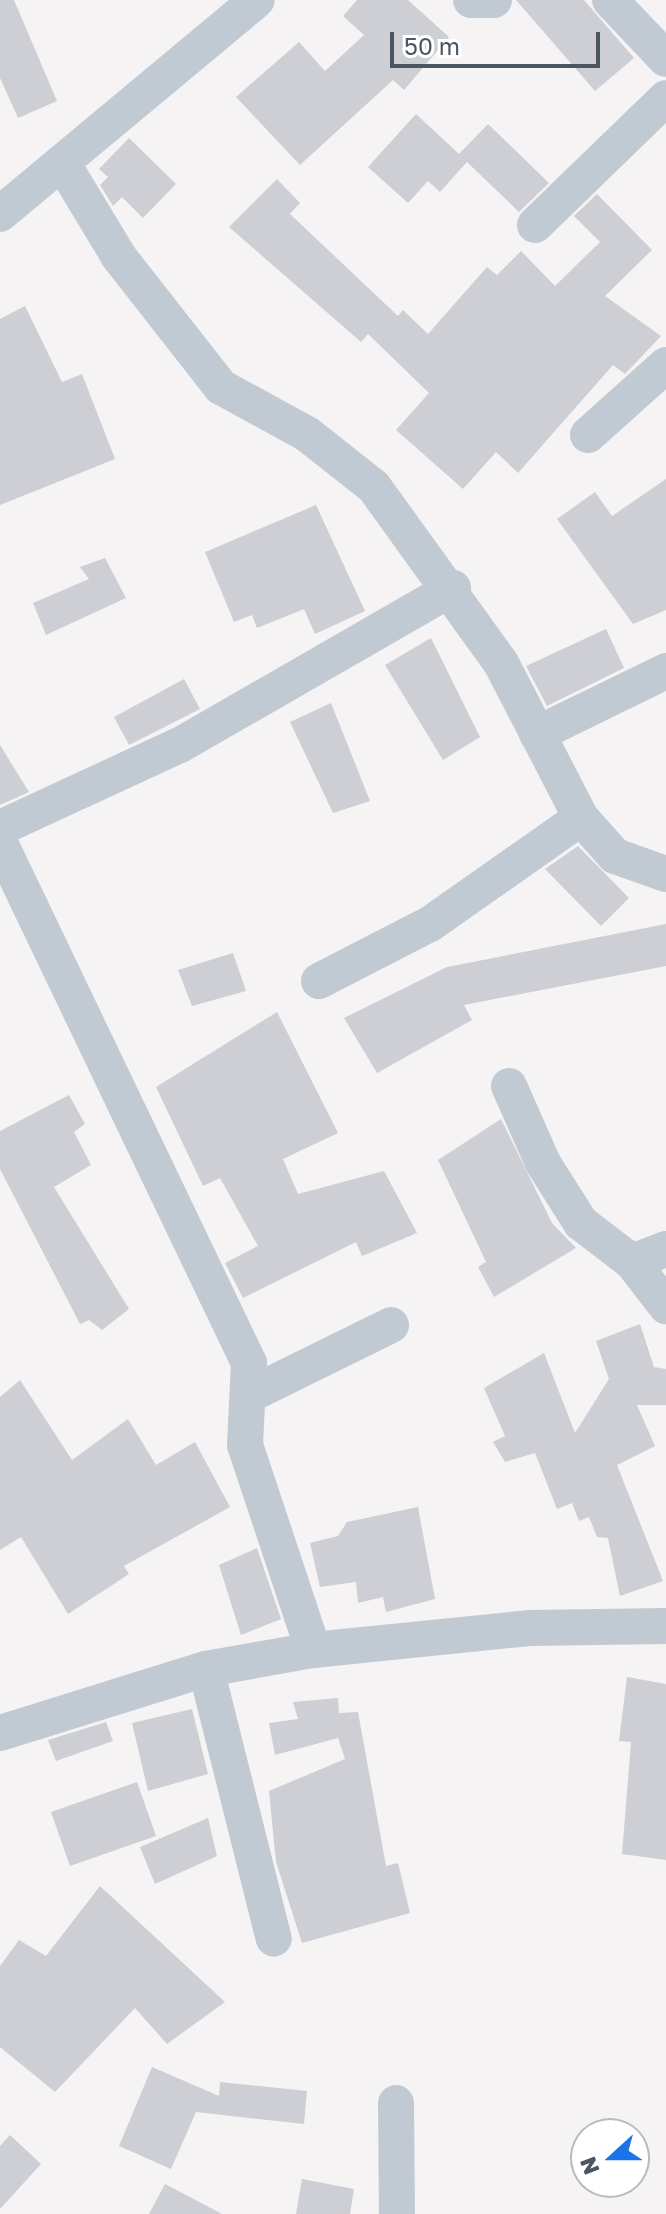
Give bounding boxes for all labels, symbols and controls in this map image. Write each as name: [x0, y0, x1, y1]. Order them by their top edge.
scale bar: [394, 16, 604, 66]
text: 50 m: [404, 31, 460, 60]
north arrow: [570, 2118, 650, 2198]
text: N: [573, 2153, 605, 2179]

